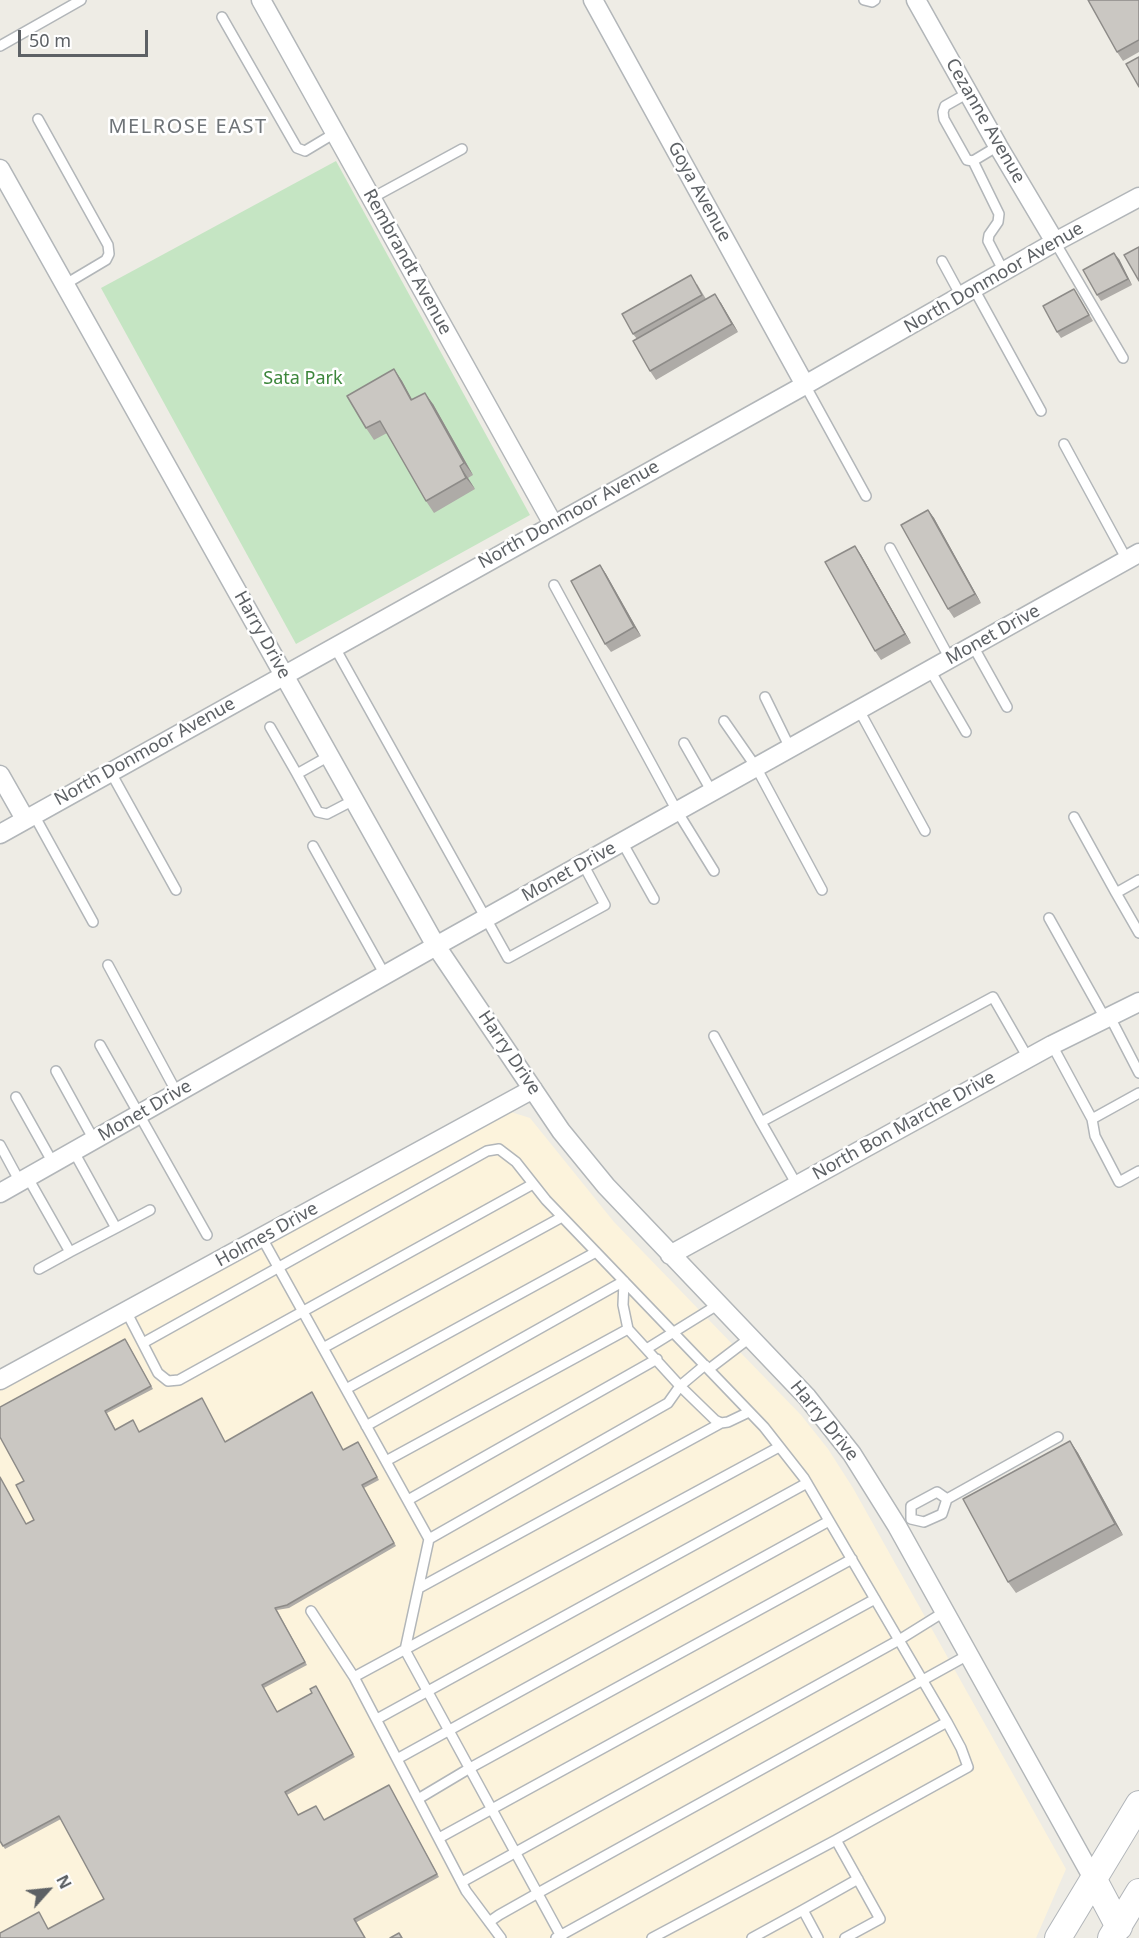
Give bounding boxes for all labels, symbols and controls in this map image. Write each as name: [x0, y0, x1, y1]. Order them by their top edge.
scale bar: [21, 18, 152, 56]
text: 50 m: [29, 28, 71, 52]
street label: Cezanne Avenue: [941, 55, 1029, 187]
district label: MELROSE EAST: [108, 115, 268, 139]
street label: Goya Avenue: [663, 138, 735, 246]
street label: Rembrandt Avenue: [358, 185, 456, 339]
street label: North Donmoor Avenue: [901, 218, 1087, 338]
park label: Sata Park: [263, 368, 343, 390]
street label: North Donmoor Avenue: [475, 456, 663, 574]
street label: Harry Drive: [229, 587, 295, 683]
street label: Monet Drive: [942, 600, 1044, 670]
street label: North Donmoor Avenue: [51, 693, 239, 811]
street label: Monet Drive: [518, 837, 620, 907]
street label: Harry Drive: [473, 1007, 545, 1099]
street label: North Bon Marche Drive: [809, 1067, 999, 1185]
street label: Monet Drive: [94, 1076, 196, 1146]
street label: Holmes Drive: [212, 1198, 322, 1272]
street label: Harry Drive: [785, 1377, 863, 1465]
north arrow: [18, 1860, 78, 1920]
text: N: [51, 1871, 77, 1893]

